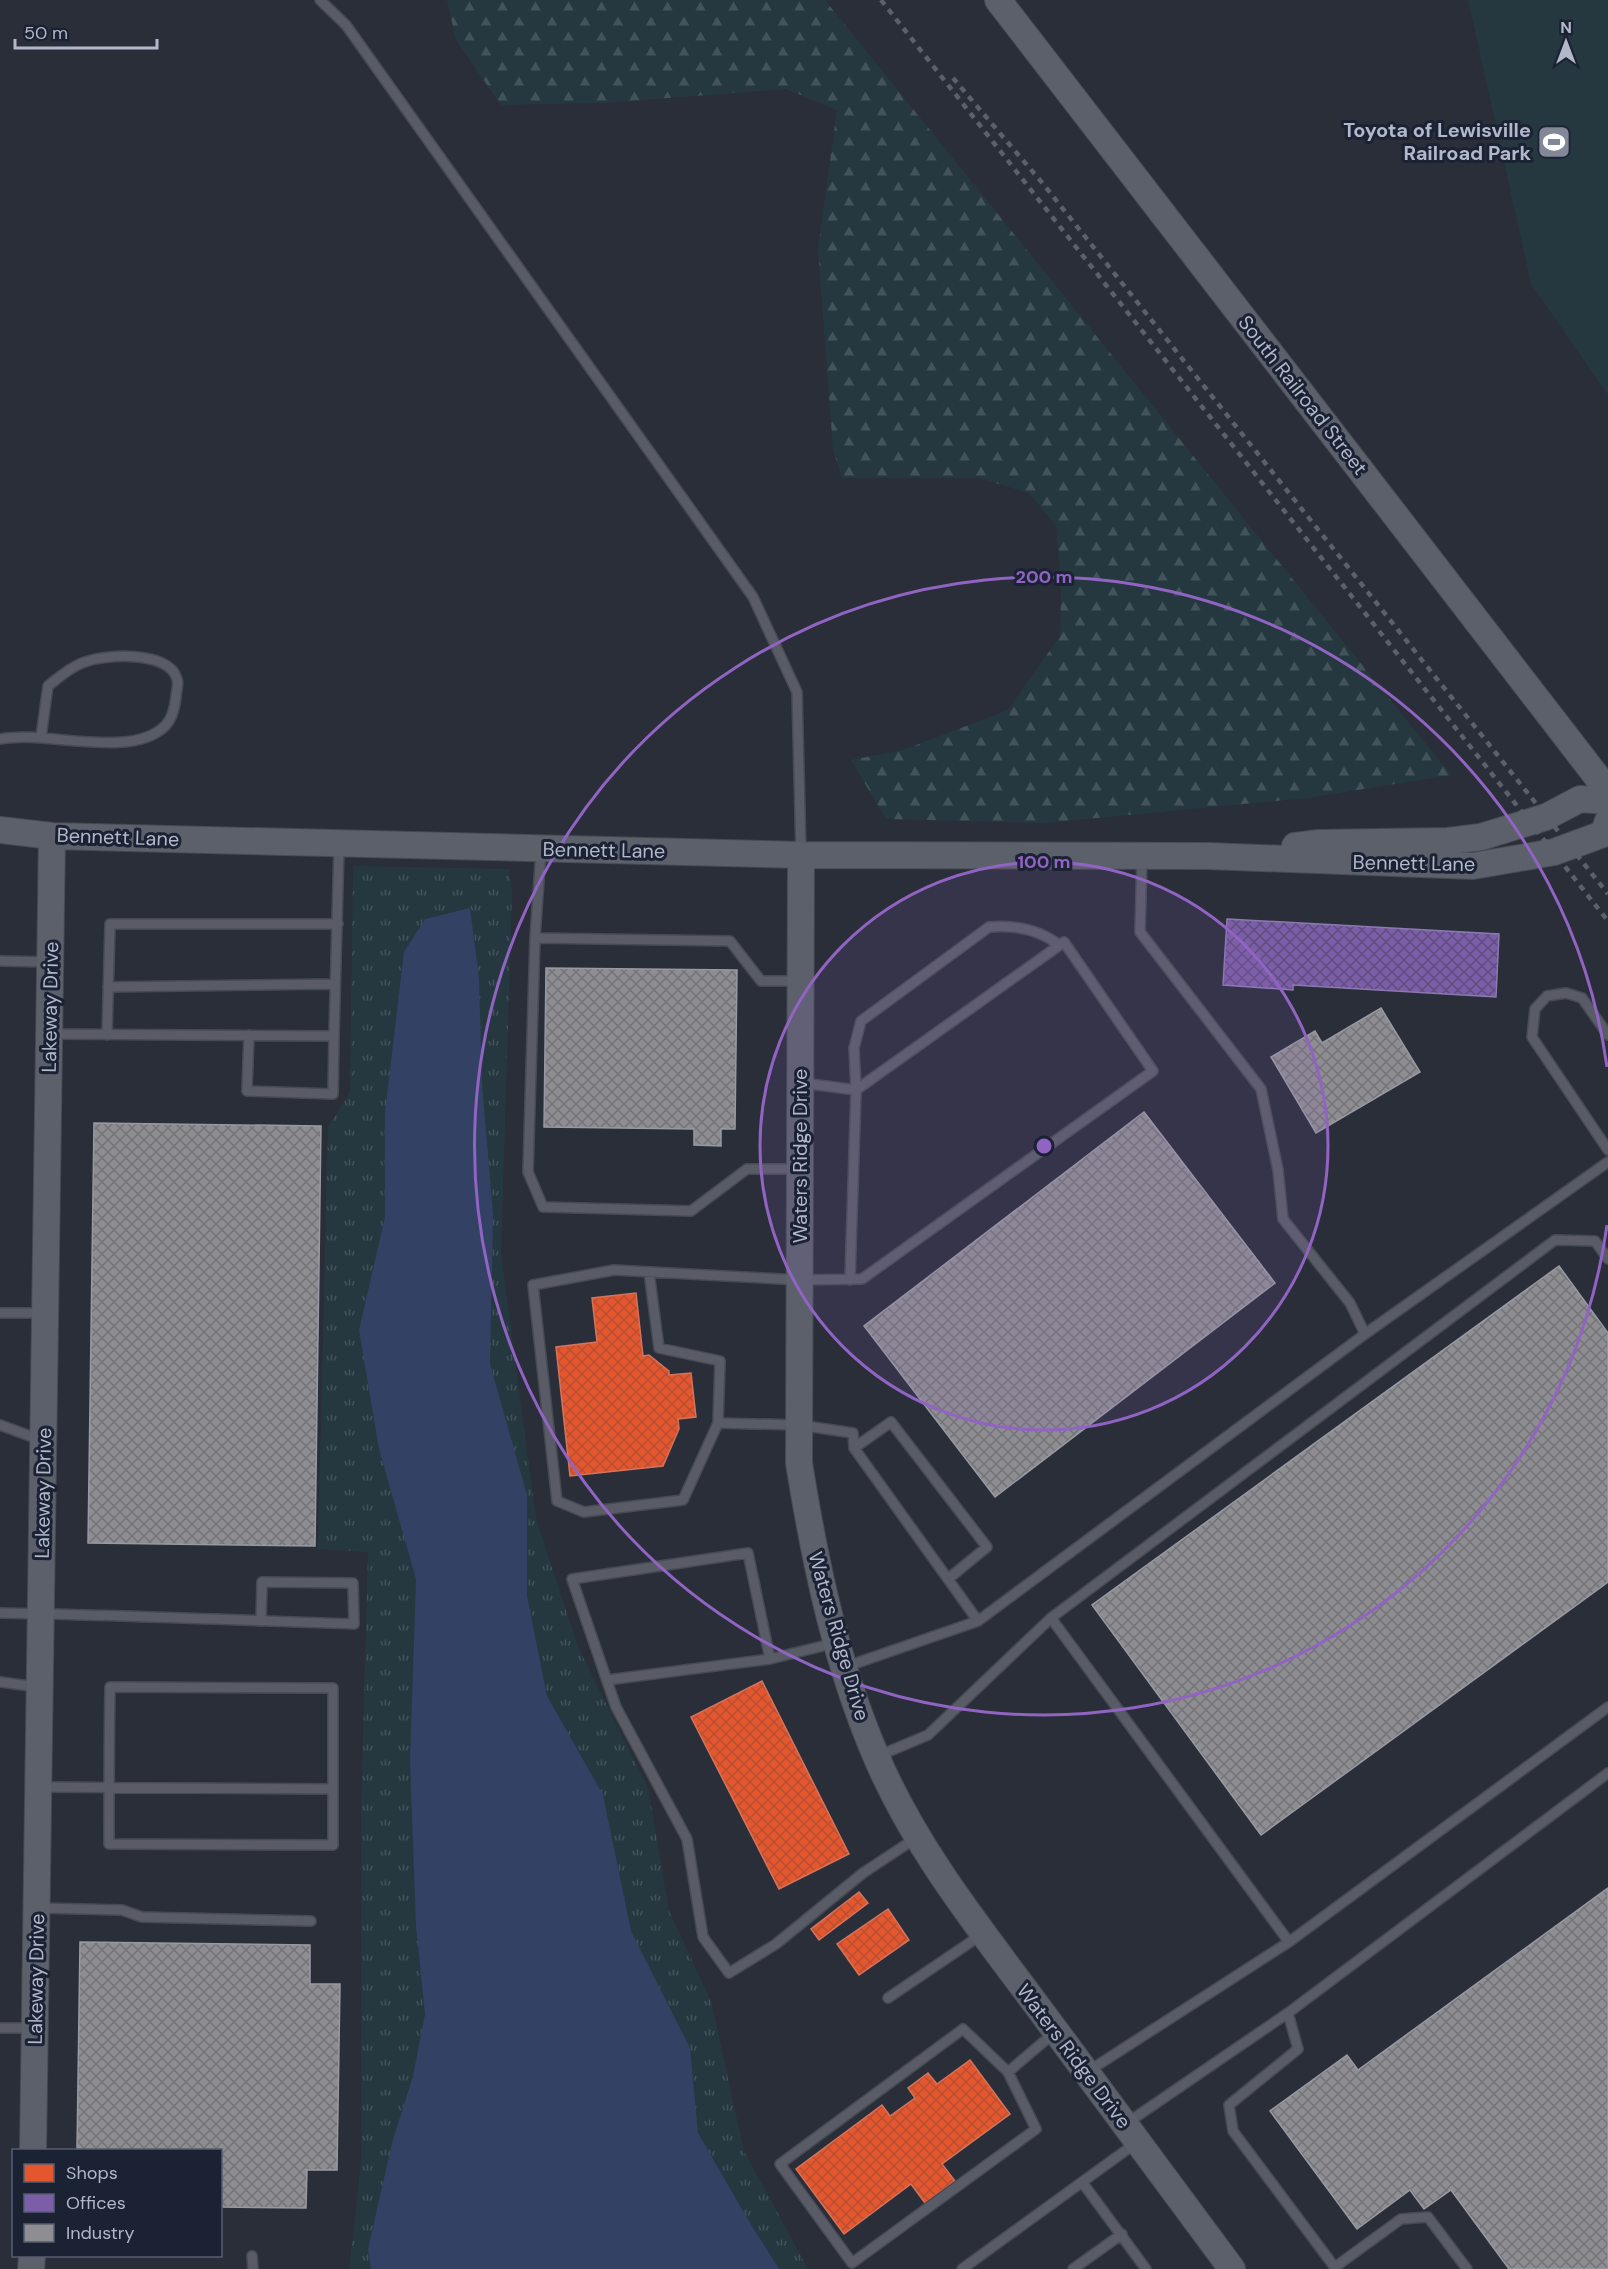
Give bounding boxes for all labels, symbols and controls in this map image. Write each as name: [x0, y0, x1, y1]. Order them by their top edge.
scale bar: [15, 12, 158, 50]
north arrow: [1536, 12, 1596, 72]
text: N: [1560, 17, 1572, 38]
text: 50 m: [24, 21, 68, 45]
place label: Toyota of Lewisville Railroad Park: [1343, 117, 1531, 166]
sports icon: Toyota of Lewisville Railroad Park: [1536, 124, 1572, 160]
street label: South Railroad Street: [1233, 310, 1374, 480]
text: 200 m: [1016, 565, 1072, 589]
street label: Bennett Lane: [56, 822, 180, 852]
street label: Bennett Lane: [542, 836, 666, 864]
street label: Bennett Lane: [1352, 849, 1476, 877]
text: 100 m: [1017, 850, 1071, 874]
street label: Lakeway Drive: [36, 941, 64, 1073]
street label: Waters Ridge Drive: [787, 1069, 813, 1243]
centre of rings: [1034, 1136, 1054, 1156]
street label: Lakeway Drive: [29, 1427, 57, 1559]
street label: Waters Ridge Drive: [802, 1548, 876, 1724]
street label: Lakeway Drive: [22, 1913, 50, 2045]
street label: Waters Ridge Drive: [1011, 1978, 1137, 2134]
legend: [12, 2149, 222, 2257]
text: Shops: [66, 2161, 118, 2185]
text: Offices: [66, 2191, 126, 2215]
text: Industry: [66, 2221, 135, 2245]

